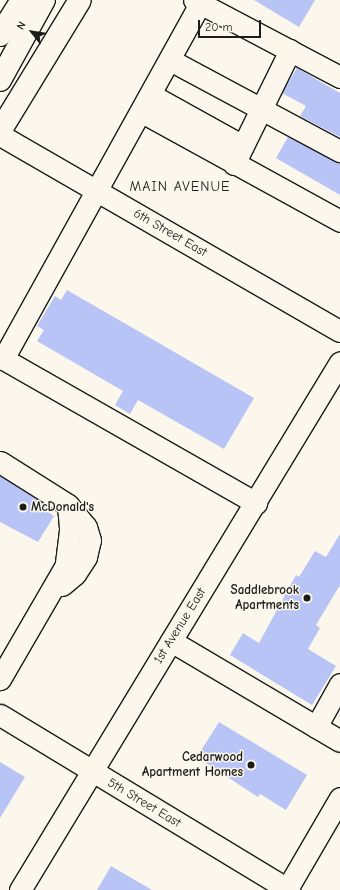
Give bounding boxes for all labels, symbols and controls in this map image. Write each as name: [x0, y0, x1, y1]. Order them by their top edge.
north arrow: [12, 12, 52, 52]
scale bar: [200, 12, 263, 38]
text: N: [14, 19, 29, 32]
text: 20 m: [205, 20, 233, 34]
district label: MAIN AVENUE: [129, 179, 231, 195]
street label: 6th Street East: [130, 206, 210, 260]
place label: McDonald's: [31, 499, 94, 515]
marker: McDonald's: [18, 502, 28, 512]
place label: Saddlebrook Apartments: [231, 583, 299, 614]
street label: 1st Avenue East: [151, 585, 209, 667]
marker: Saddlebrook Apartments: [302, 593, 312, 603]
place label: Cedarwood Apartment Homes: [142, 750, 243, 781]
marker: Cedarwood Apartment Homes: [246, 760, 256, 770]
street label: 5th Street East: [105, 775, 183, 831]

